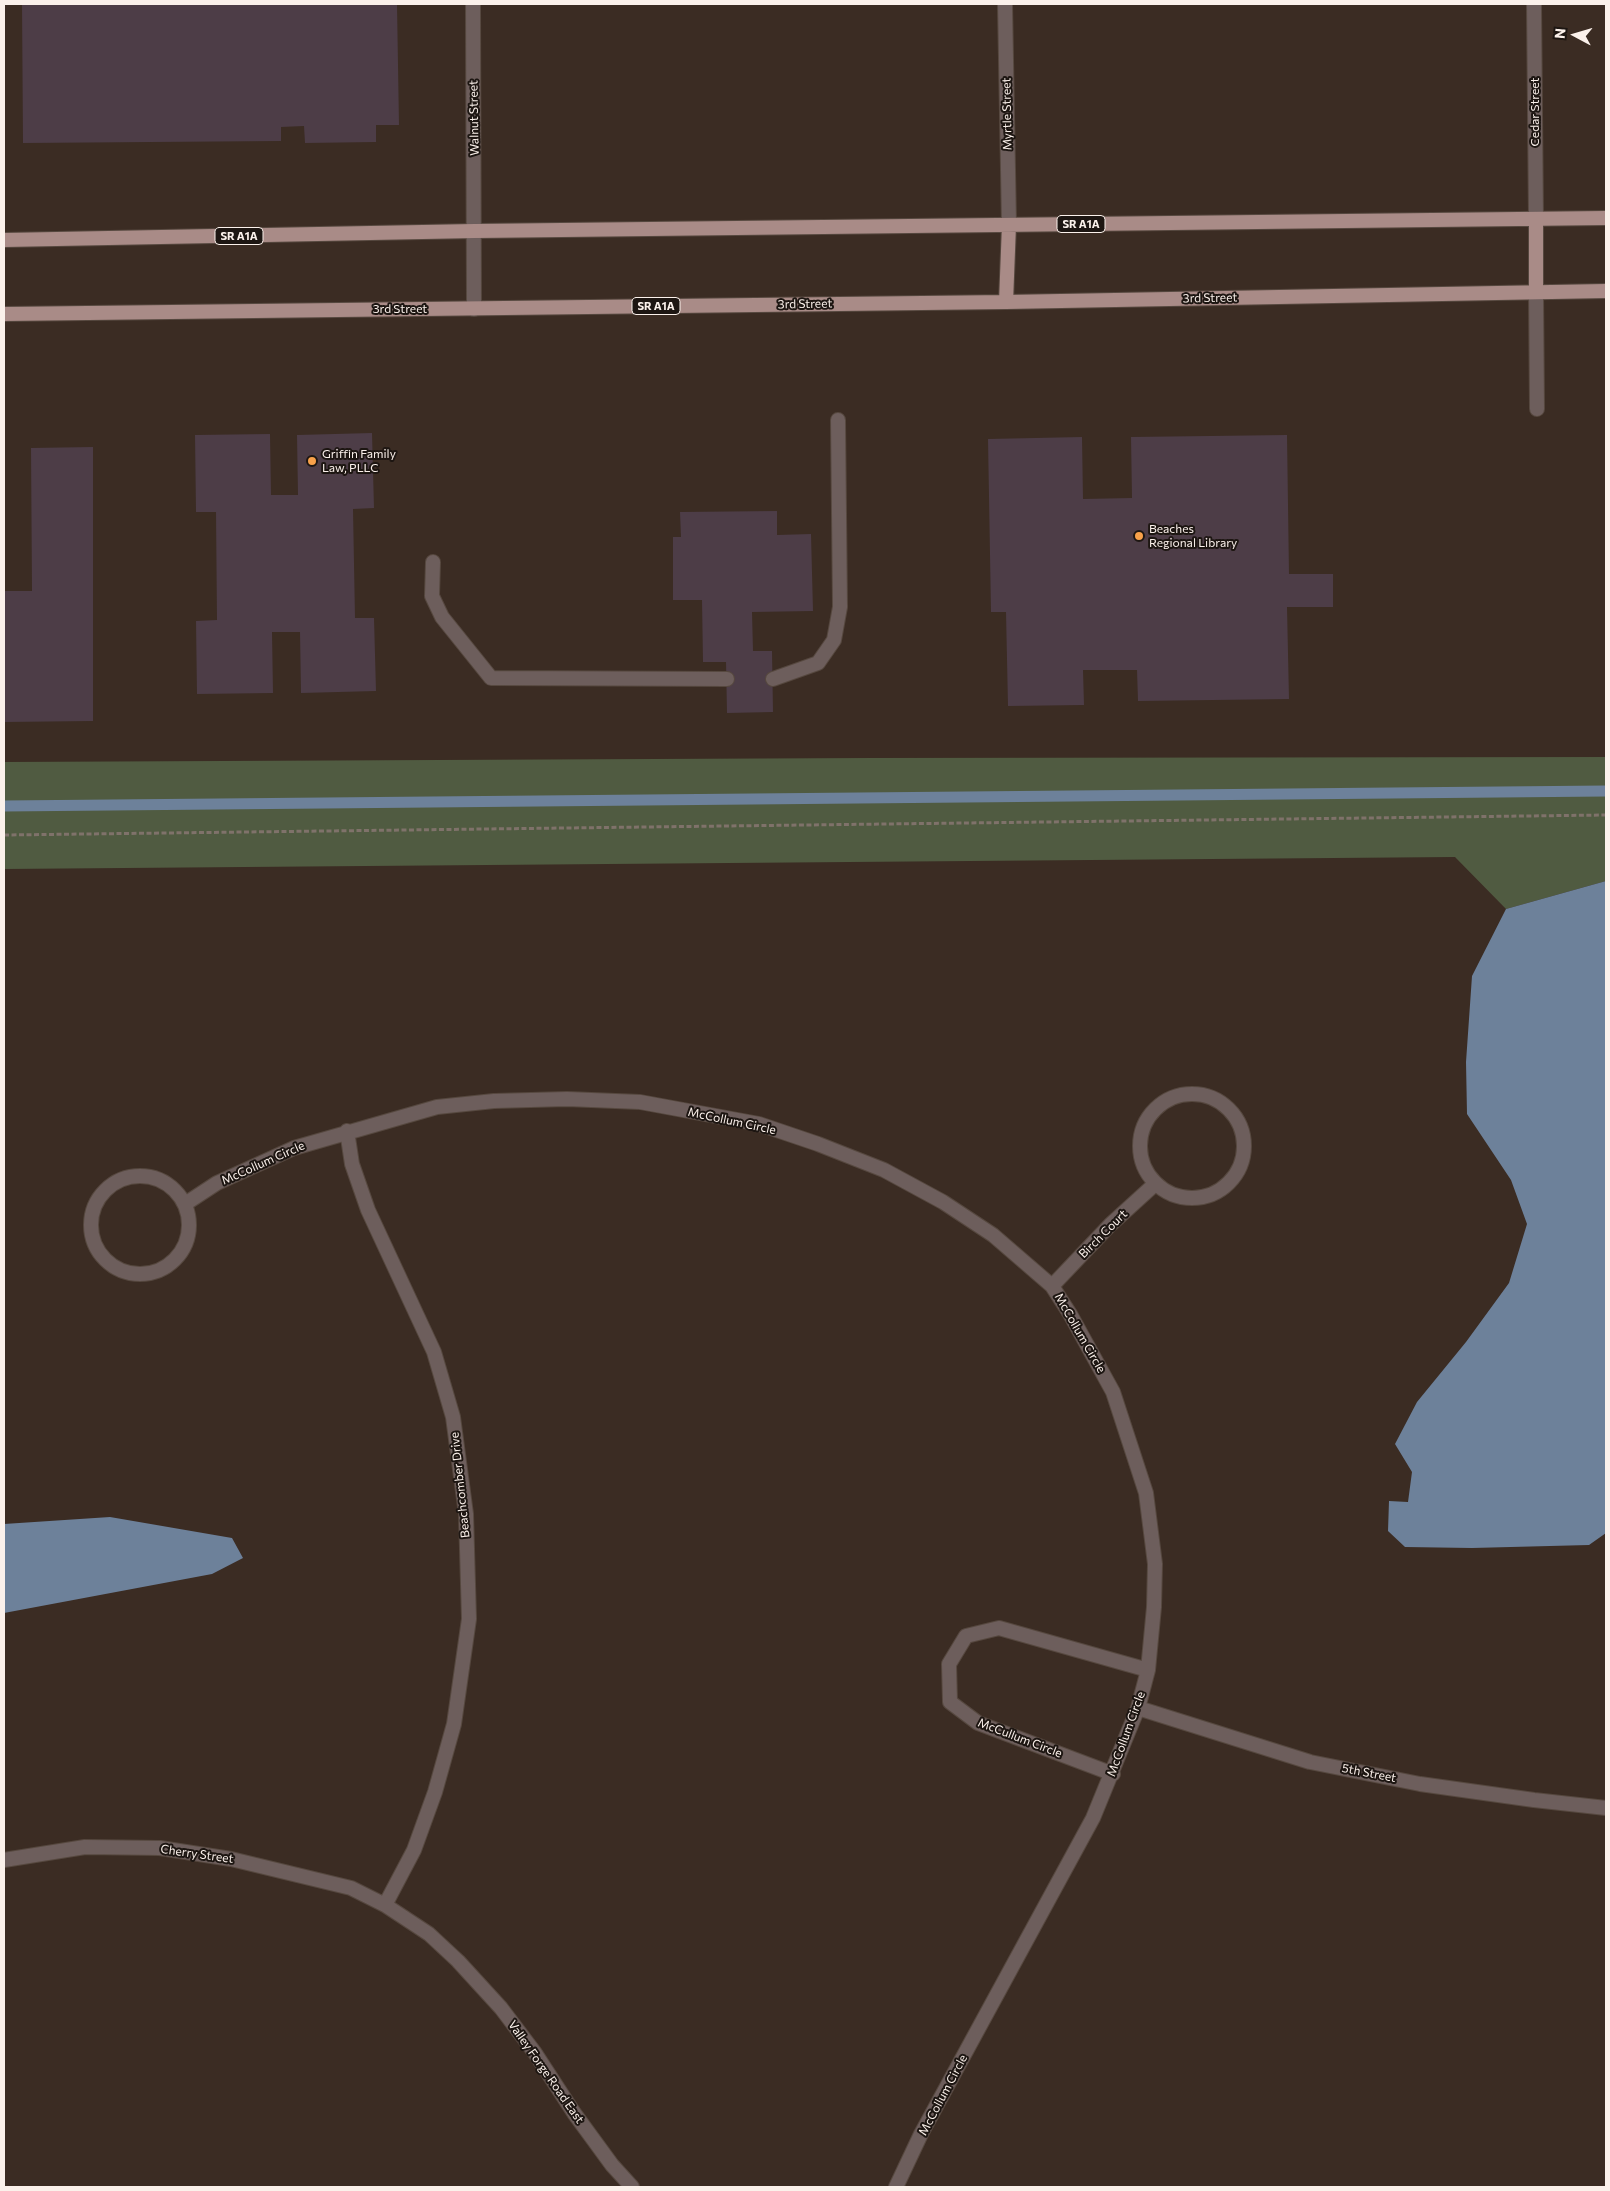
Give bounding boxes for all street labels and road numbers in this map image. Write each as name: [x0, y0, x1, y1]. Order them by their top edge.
street label: Myrtle Street: [999, 78, 1015, 150]
street label: Cedar Street: [1528, 78, 1542, 146]
street label: Walnut Street: [466, 80, 482, 156]
road number: SR A1A: [1057, 215, 1105, 232]
road number: SR A1A: [215, 228, 263, 245]
street label: 3rd Street: [1183, 290, 1237, 306]
street label: 3rd Street: [778, 296, 832, 312]
road number: SR A1A: [632, 298, 680, 314]
street label: 3rd Street: [373, 302, 427, 316]
street label: McCollum Circle: [687, 1105, 777, 1137]
street label: McCollum Circle: [219, 1138, 307, 1188]
street label: Birch Court: [1076, 1207, 1130, 1261]
street label: McCollum Circle: [1051, 1291, 1109, 1375]
street label: Beachcomber Drive: [447, 1431, 473, 1539]
street label: McCollum Circle: [1104, 1689, 1148, 1779]
street label: McCullum Circle: [976, 1715, 1064, 1761]
street label: 5th Street: [1341, 1761, 1397, 1785]
street label: Cherry Street: [160, 1842, 234, 1866]
street label: Valley Forge Road East: [505, 2018, 587, 2126]
street label: McCollum Circle: [916, 2052, 970, 2138]

